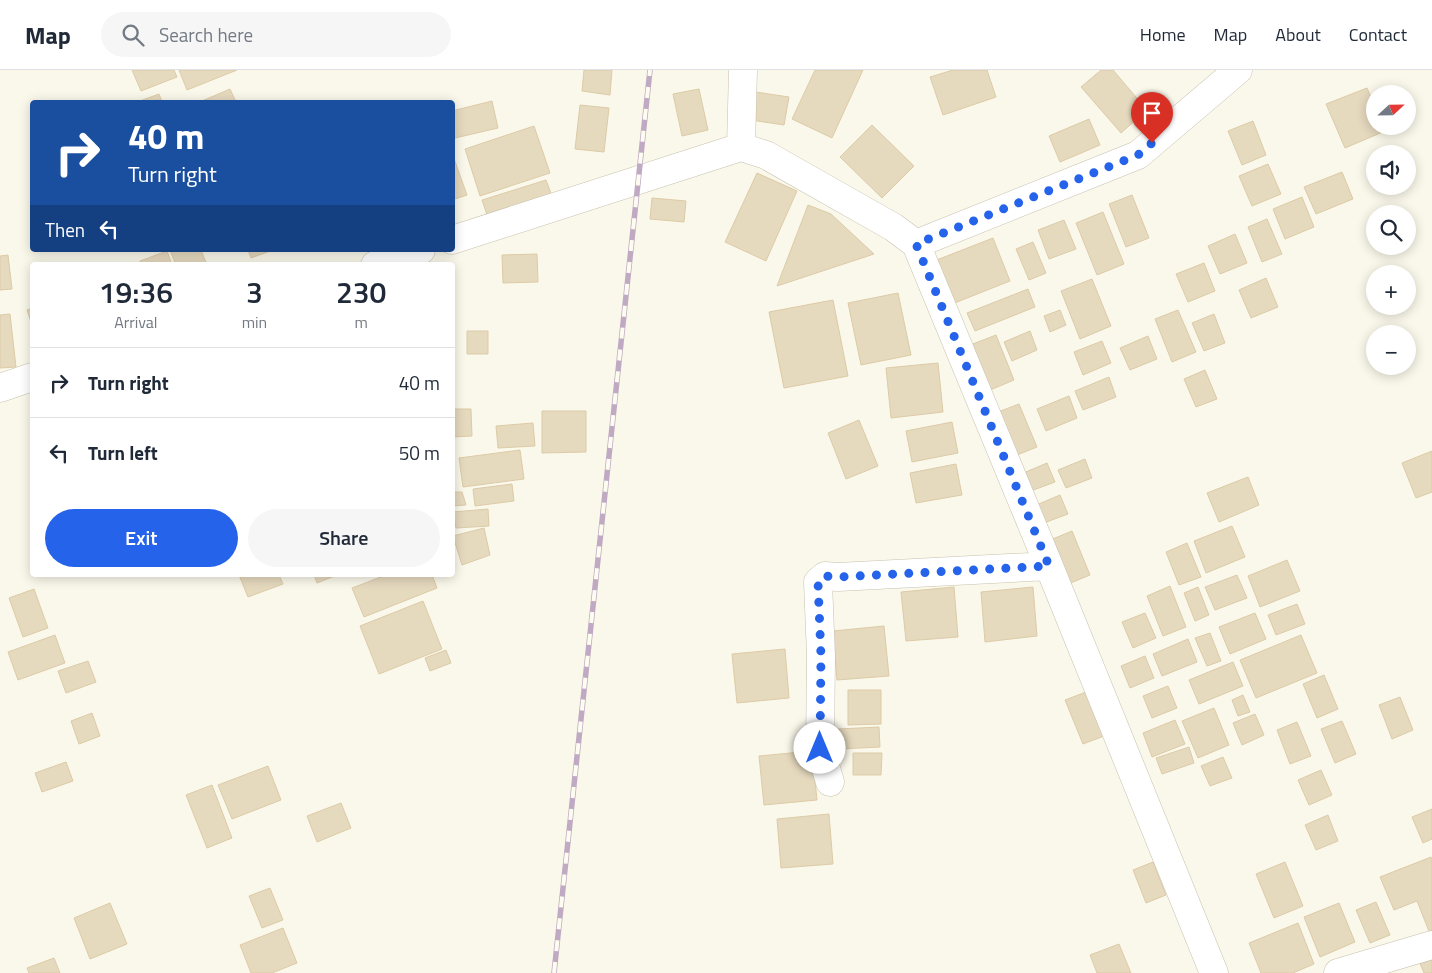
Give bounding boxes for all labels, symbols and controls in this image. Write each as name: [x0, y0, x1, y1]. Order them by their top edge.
search box: [101, 12, 451, 57]
text: Map: [25, 17, 71, 53]
text: Search here: [159, 20, 253, 49]
icon: search: [119, 21, 147, 49]
text: Home: [1140, 21, 1186, 48]
text: Map: [1214, 21, 1247, 48]
text: About: [1275, 21, 1321, 48]
text: Contact: [1349, 21, 1407, 48]
north arrow: [1366, 85, 1416, 135]
map controls: [1366, 85, 1416, 375]
pin: [1131, 92, 1173, 143]
icon: arrive: [1138, 99, 1166, 127]
text: 40 m: [128, 109, 204, 163]
icon: right: [45, 120, 110, 185]
button: sound: [1366, 145, 1416, 195]
text: Turn right: [128, 157, 217, 191]
button: search: [1366, 205, 1416, 255]
text: Then: [45, 215, 85, 244]
icon: left: [95, 215, 123, 243]
button: +: [1366, 265, 1416, 315]
text: 19:36: [99, 269, 173, 315]
text: 3: [246, 269, 263, 315]
text: 230: [336, 269, 386, 315]
text: Arrival: [114, 310, 158, 334]
text: min: [242, 310, 267, 334]
text: m: [354, 310, 368, 334]
button: −: [1366, 325, 1416, 375]
text: Turn right: [88, 368, 169, 397]
text: 40 m: [399, 368, 440, 397]
icon: right: [45, 369, 73, 397]
text: Turn left: [88, 438, 158, 467]
text: 50 m: [399, 438, 440, 467]
icon: left: [45, 439, 73, 467]
button: Exit: [45, 509, 238, 567]
button: Share: [248, 509, 440, 567]
position arrow: [793, 721, 845, 773]

